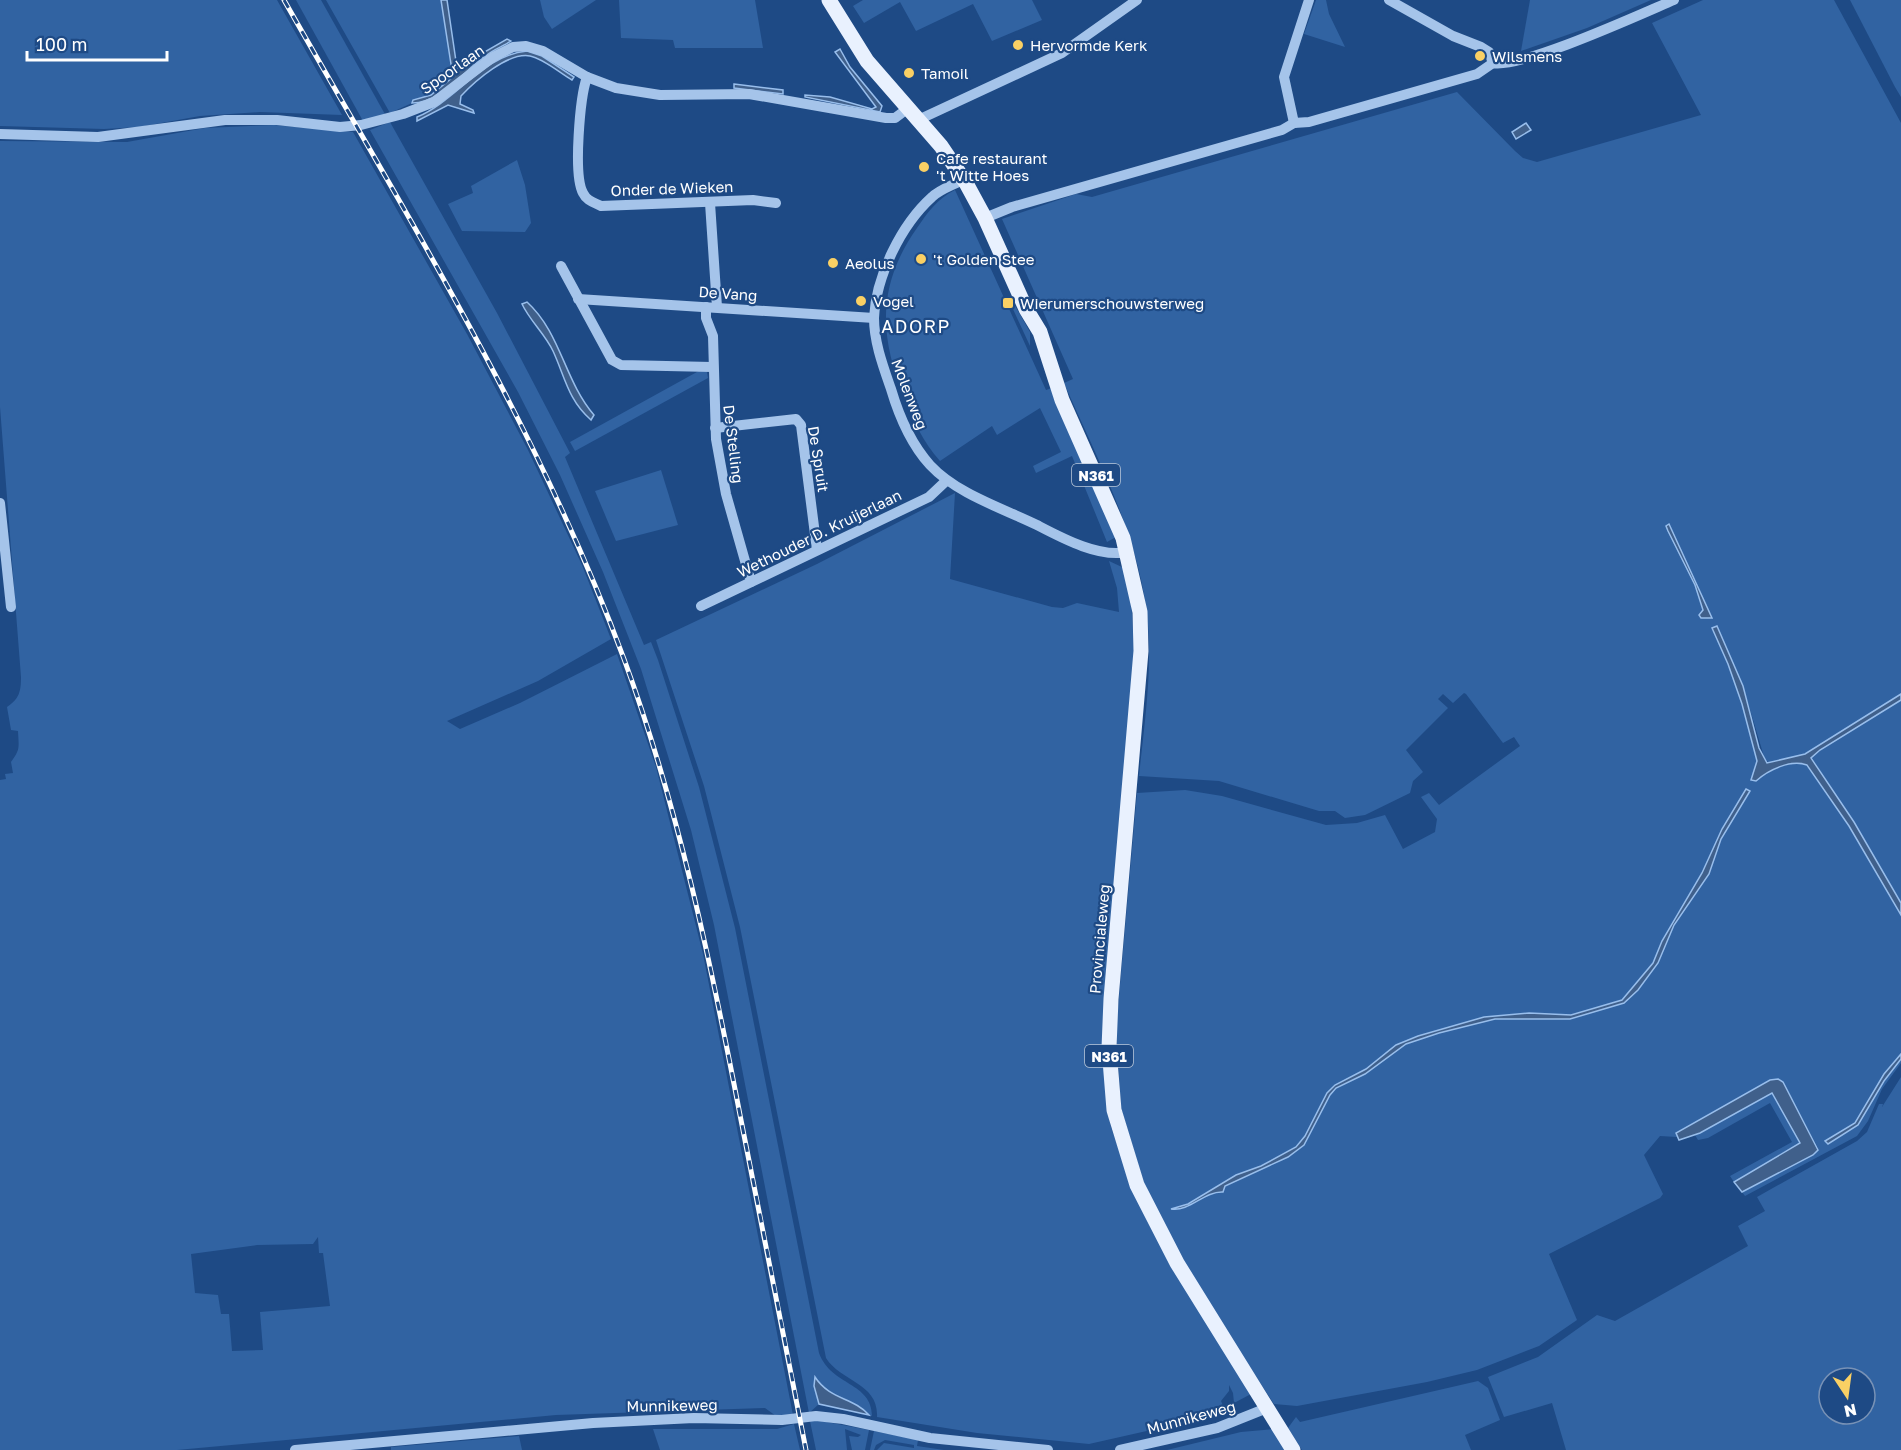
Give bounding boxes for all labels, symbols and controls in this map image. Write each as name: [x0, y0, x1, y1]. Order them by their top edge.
scale bar: [27, 24, 166, 62]
text: 100 m: [36, 33, 87, 55]
place label: Hervormde Kerk: [1030, 36, 1148, 54]
marker: Hervormde Kerk: [1011, 38, 1025, 52]
street label: Spoorlaan: [417, 41, 487, 97]
place label: Wilsmens: [1492, 47, 1562, 65]
marker: Wilsmens: [1473, 49, 1487, 63]
place label: Tamoil: [921, 64, 969, 82]
marker: Tamoil: [902, 66, 916, 80]
place label: Cafe restaurant 't Witte Hoes: [936, 149, 1048, 184]
marker: Cafe restaurant 't Witte Hoes: [917, 160, 931, 174]
street label: Onder de Wieken: [610, 177, 734, 199]
place label: 't Golden Stee: [933, 250, 1035, 268]
marker: 't Golden Stee: [914, 252, 928, 266]
place label: Aeolus: [845, 254, 894, 272]
marker: Aeolus: [826, 256, 840, 270]
street label: De Vang: [698, 282, 758, 304]
place label: Vogel: [873, 292, 914, 310]
marker: Vogel: [854, 294, 868, 308]
place label: Wierumerschouwsterweg: [1020, 294, 1204, 312]
marker: Wierumerschouwsterweg: [1001, 296, 1015, 310]
district label: ADORP: [881, 315, 951, 337]
street label: Molenweg: [888, 356, 932, 432]
street label: De Stelling: [720, 404, 748, 484]
street label: De Spruit: [805, 425, 833, 493]
road number: N361: [1072, 464, 1120, 486]
street label: Wethouder D. Kruijerlaan: [734, 485, 904, 581]
street label: Provincialeweg: [1085, 884, 1113, 994]
road number: N361: [1085, 1045, 1133, 1067]
north arrow: [1817, 1366, 1877, 1426]
street label: Munnikeweg: [626, 1395, 718, 1415]
street label: Munnikeweg: [1145, 1397, 1237, 1437]
text: N: [1842, 1400, 1859, 1422]

